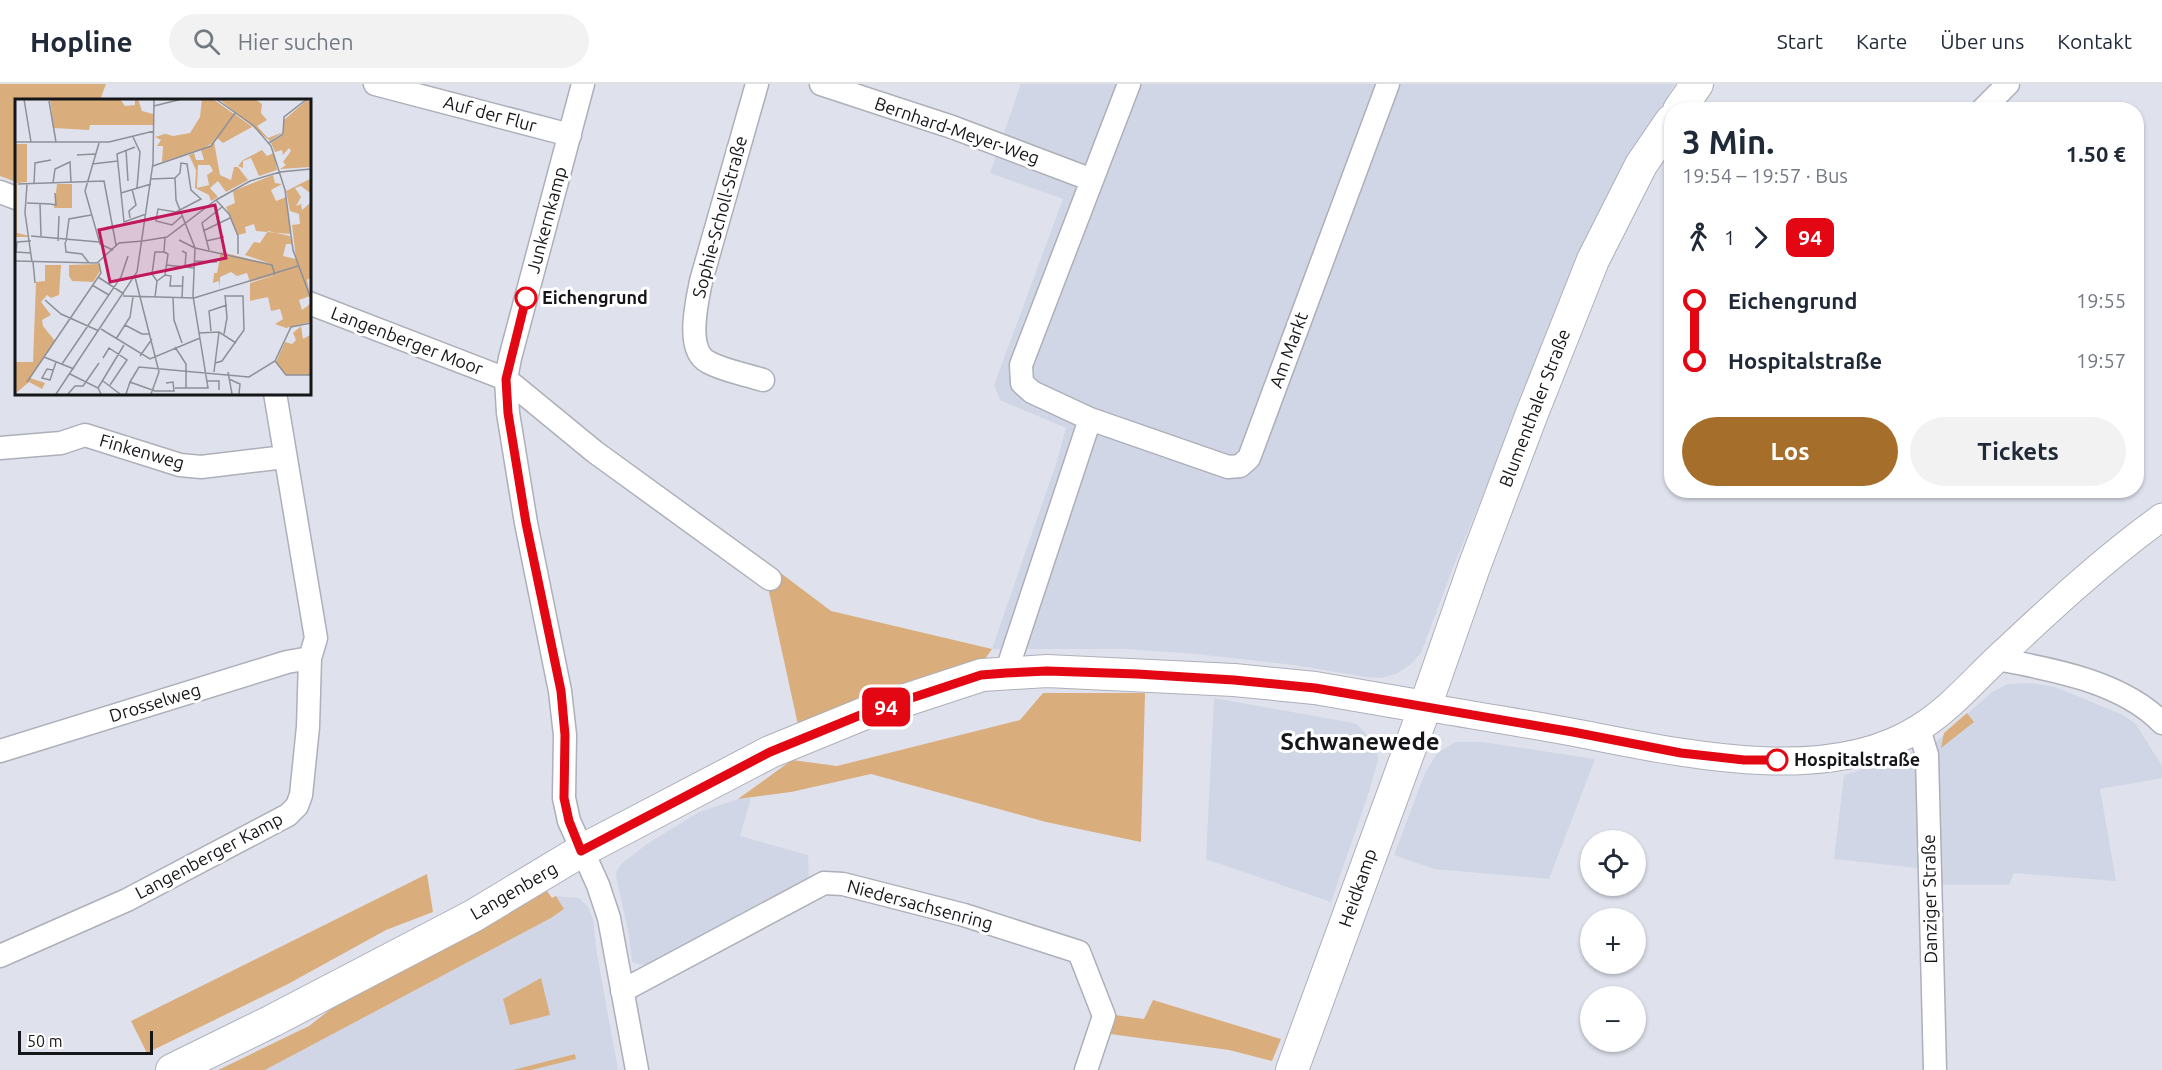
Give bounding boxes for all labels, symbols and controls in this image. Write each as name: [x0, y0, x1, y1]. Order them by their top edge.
search box: [169, 14, 589, 68]
icon: search: [190, 25, 223, 58]
text: Hopline: [30, 26, 133, 57]
text: Hier suchen: [238, 29, 354, 54]
text: Start: [1777, 29, 1823, 53]
text: Karte: [1856, 29, 1907, 53]
text: Über uns: [1940, 29, 2024, 53]
text: Kontakt: [2057, 29, 2132, 53]
street label: Auf der Flur: [441, 91, 539, 135]
street label: Bernhard-Meyer-Weg: [872, 92, 1042, 168]
inset map: [15, 99, 310, 394]
text: 3 Min.: [1682, 123, 1774, 160]
street label: Sophie-Scholl-Straße: [688, 134, 750, 300]
text: 1.50 €: [2066, 141, 2126, 166]
street label: Junkernkamp: [522, 164, 570, 275]
text: 19:54 – 19:57 · Bus: [1682, 164, 1848, 187]
icon: walk: [1682, 221, 1715, 254]
icon: forward: [1744, 221, 1777, 254]
text: 94: [1798, 225, 1822, 249]
text: 1: [1724, 226, 1735, 249]
marker: Eichengrund: [515, 287, 537, 309]
place label: Eichengrund: [542, 287, 648, 307]
text: Eichengrund: [1728, 288, 1857, 313]
text: 19:55: [2076, 289, 2126, 312]
street label: Langenberger Moor: [328, 302, 486, 378]
street label: Am Markt: [1265, 309, 1311, 390]
street label: Blumenthaler Straße: [1495, 326, 1573, 490]
text: Hospitalstraße: [1728, 348, 1882, 373]
text: 19:57: [2076, 349, 2126, 372]
button: Los: [1682, 417, 1898, 486]
button: Tickets: [1910, 417, 2126, 486]
street label: Finkenweg: [98, 429, 187, 473]
street label: Drosselweg: [107, 679, 203, 725]
line badge: 94: [859, 688, 913, 726]
text: 94: [874, 695, 898, 719]
district label: Schwanewede: [1280, 728, 1440, 755]
marker: Hospitalstraße: [1766, 749, 1788, 771]
place label: Hospitalstraße: [1794, 749, 1920, 769]
street label: Langenberger Kamp: [131, 808, 286, 902]
map controls: [1580, 830, 1646, 1052]
button: locate: [1580, 830, 1646, 896]
street label: Danziger Straße: [1918, 834, 1940, 964]
street label: Heidkamp: [1334, 846, 1380, 930]
street label: Langenberg: [467, 857, 560, 923]
street label: Niedersachsenring: [845, 875, 995, 933]
button: +: [1580, 908, 1646, 974]
button: −: [1580, 986, 1646, 1052]
scale bar: [18, 1028, 153, 1056]
text: 50 m: [27, 1032, 63, 1050]

